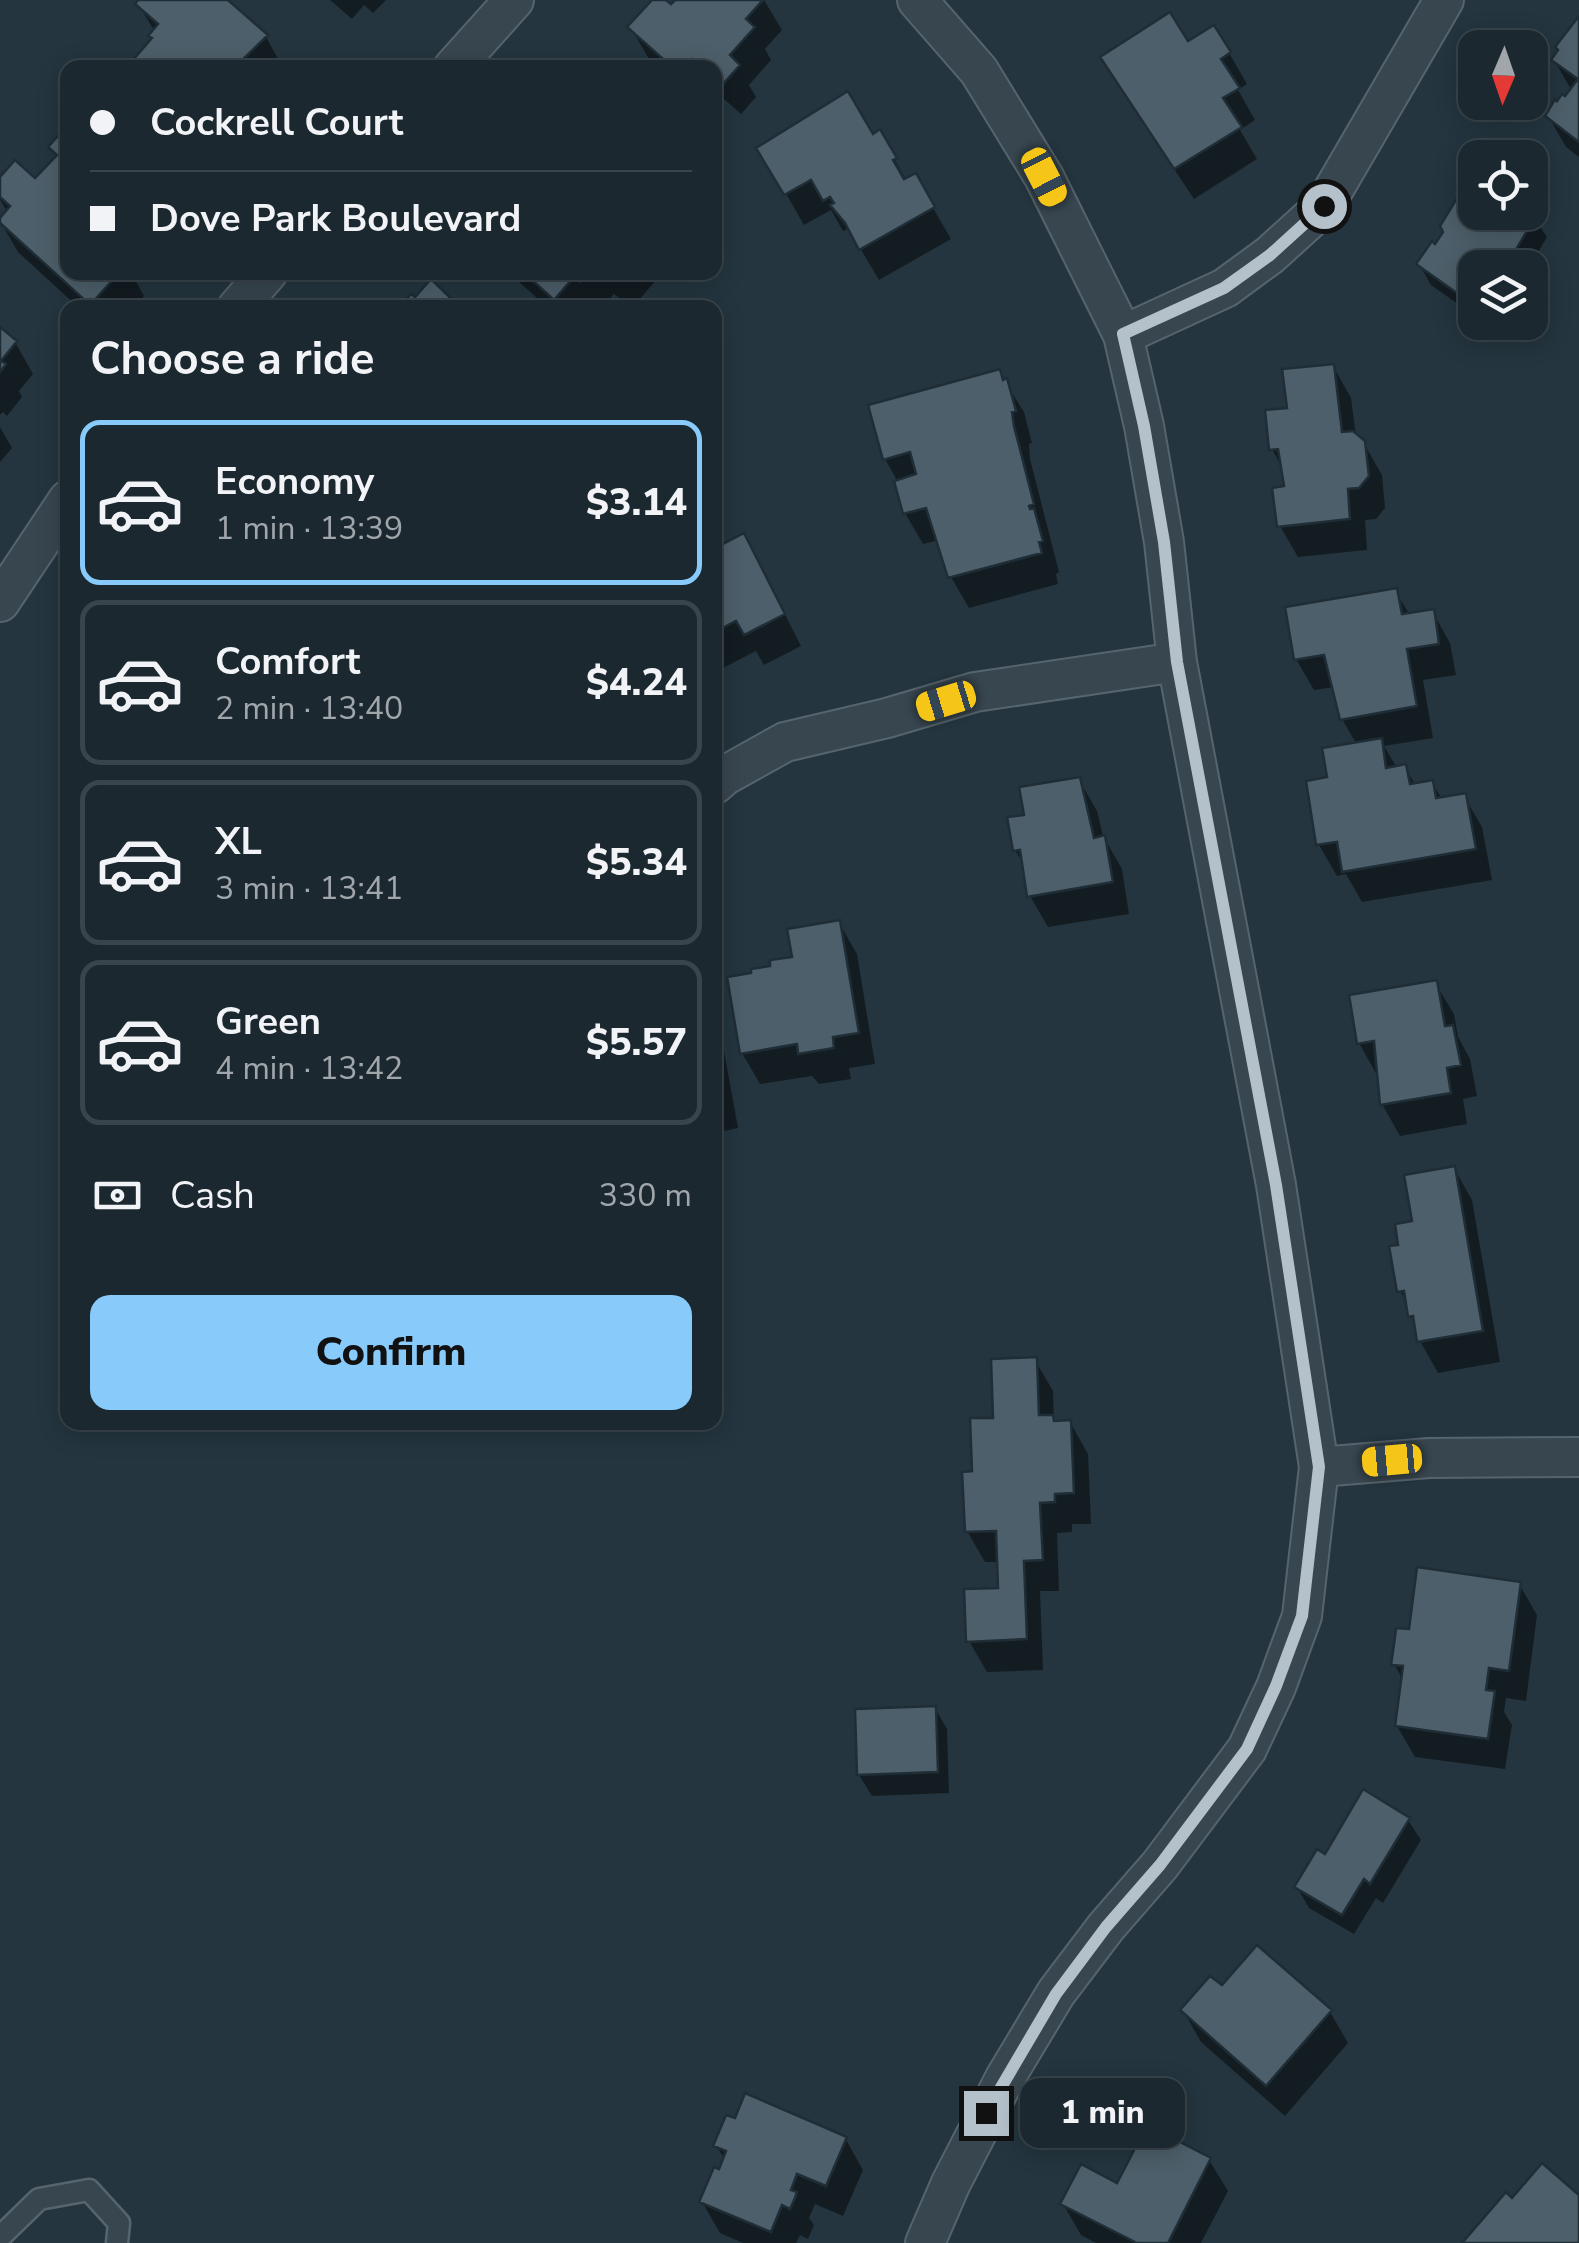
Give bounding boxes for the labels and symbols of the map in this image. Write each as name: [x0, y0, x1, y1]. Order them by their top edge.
north arrow: [1458, 30, 1548, 120]
car: [1017, 143, 1071, 211]
route start: [1302, 184, 1347, 229]
car: [913, 678, 979, 724]
car: [1361, 1442, 1423, 1478]
callout: 1 min: [1021, 2078, 1186, 2148]
route end: [964, 2091, 1009, 2136]

